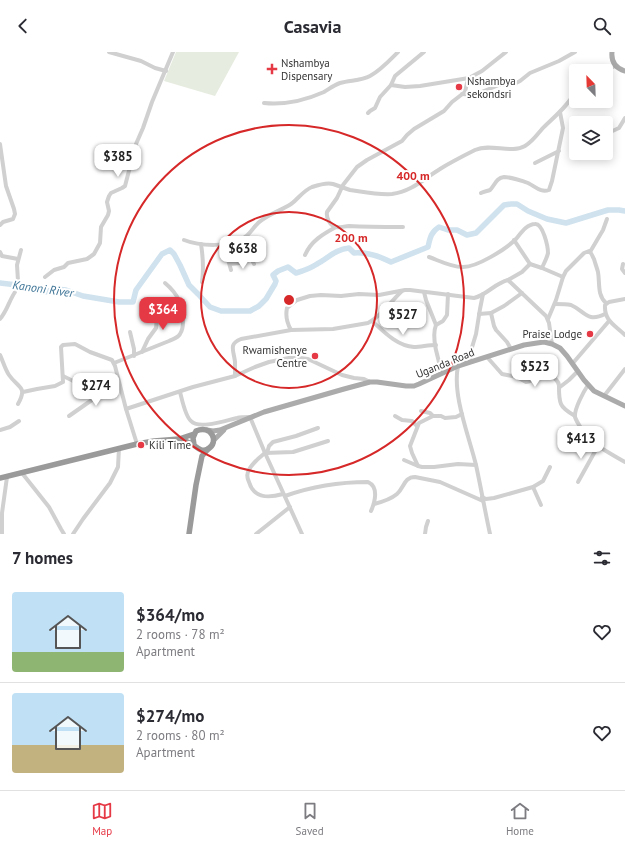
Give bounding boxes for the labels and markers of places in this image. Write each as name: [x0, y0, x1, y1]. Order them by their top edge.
place label: Nshambya Dispensary: [281, 56, 333, 83]
marker: Nshambya Dispensary: [266, 63, 278, 75]
place label: Nshambya sekondsri: [467, 74, 516, 101]
marker: Nshambya sekondsri: [454, 82, 464, 92]
pin: $385: [94, 144, 142, 178]
pin: $638: [219, 236, 267, 270]
centre of rings: [282, 293, 296, 307]
pin: $364: [139, 297, 187, 331]
pin: $527: [379, 302, 427, 336]
place label: Praise Lodge: [523, 327, 582, 341]
marker: Praise Lodge: [585, 329, 595, 339]
place label: Rwamishenye Centre: [243, 343, 307, 370]
marker: Rwamishenye Centre: [310, 351, 320, 361]
pin: $523: [511, 354, 559, 388]
pin: $274: [72, 373, 120, 407]
pin: $413: [557, 426, 605, 460]
place label: Kili Time: [149, 438, 191, 452]
marker: Kili Time: [136, 440, 146, 450]

